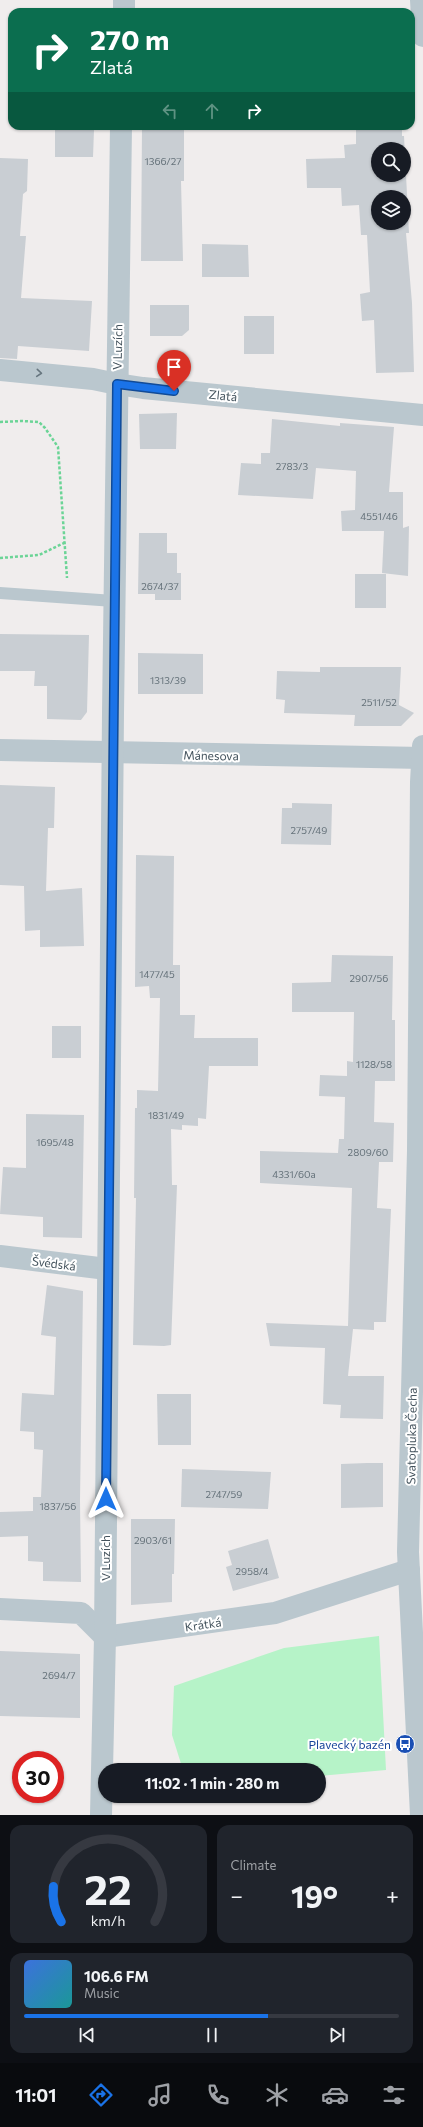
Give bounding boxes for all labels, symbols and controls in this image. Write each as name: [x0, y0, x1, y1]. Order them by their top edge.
text: 270 m: [90, 22, 169, 56]
icon: right: [24, 24, 76, 76]
text: Zlatá: [90, 56, 133, 78]
icon: left: [159, 100, 181, 122]
icon: ahead: [201, 100, 223, 122]
icon: right: [243, 100, 265, 122]
map controls: [371, 142, 411, 230]
button: search: [371, 142, 411, 182]
house number: 1366/27: [144, 155, 182, 167]
button: layers: [371, 190, 411, 230]
street label: V Luzích: [110, 324, 124, 370]
pin: [157, 350, 191, 391]
icon: arrive: [163, 356, 185, 378]
one-way arrow: [36, 369, 42, 378]
street label: Zlatá: [208, 387, 238, 403]
house number: 2783/3: [276, 460, 309, 472]
house number: 4551/46: [360, 510, 398, 522]
house number: 2674/37: [141, 580, 179, 592]
house number: 1313/39: [150, 674, 186, 686]
house number: 2511/52: [361, 696, 397, 708]
street label: Mánesova: [183, 748, 239, 762]
house number: 2757/49: [291, 824, 327, 836]
house number: 1477/45: [139, 968, 175, 980]
house number: 2907/56: [350, 972, 388, 984]
house number: 1128/58: [356, 1058, 392, 1070]
house number: 1831/49: [148, 1109, 184, 1121]
house number: 1695/48: [36, 1136, 74, 1148]
house number: 2809/60: [348, 1146, 388, 1158]
house number: 4331/60a: [272, 1168, 316, 1180]
street label: Švédská: [31, 1253, 77, 1273]
street label: Svatopluka Čecha: [403, 1388, 419, 1484]
position arrow: [85, 1478, 127, 1520]
house number: 2747/59: [206, 1488, 242, 1500]
house number: 1837/56: [40, 1500, 76, 1512]
house number: 2903/61: [134, 1534, 172, 1546]
street label: V Luzích: [98, 1535, 112, 1581]
house number: 2958/4: [236, 1565, 268, 1577]
street label: Krátká: [184, 1615, 222, 1633]
house number: 2694/7: [42, 1669, 76, 1681]
bus stop icon: Plavecký bazén: [394, 1733, 416, 1755]
place label: Plavecký bazén: [309, 1737, 391, 1751]
speed limit sign: 30: [12, 1751, 64, 1803]
text: 11:02 · 1 min · 280 m: [145, 1774, 279, 1792]
text: Climate: [231, 1857, 276, 1873]
text: 22: [85, 1863, 132, 1914]
text: 19°: [291, 1877, 338, 1914]
text: −: [231, 1882, 243, 1909]
text: +: [386, 1882, 399, 1909]
text: km/h: [91, 1911, 126, 1929]
text: 106.6 FM: [84, 1967, 149, 1985]
text: Music: [84, 1985, 119, 2001]
icon: previous: [76, 2024, 98, 2046]
icon: pause: [201, 2024, 223, 2046]
icon: next: [326, 2024, 348, 2046]
icon: directions: [87, 2081, 115, 2109]
icon: music: [146, 2081, 174, 2109]
icon: phone: [204, 2081, 232, 2109]
icon: climate: [263, 2081, 291, 2109]
icon: car: [321, 2081, 349, 2109]
icon: filters: [380, 2081, 408, 2109]
text: 11:01: [15, 2084, 56, 2106]

